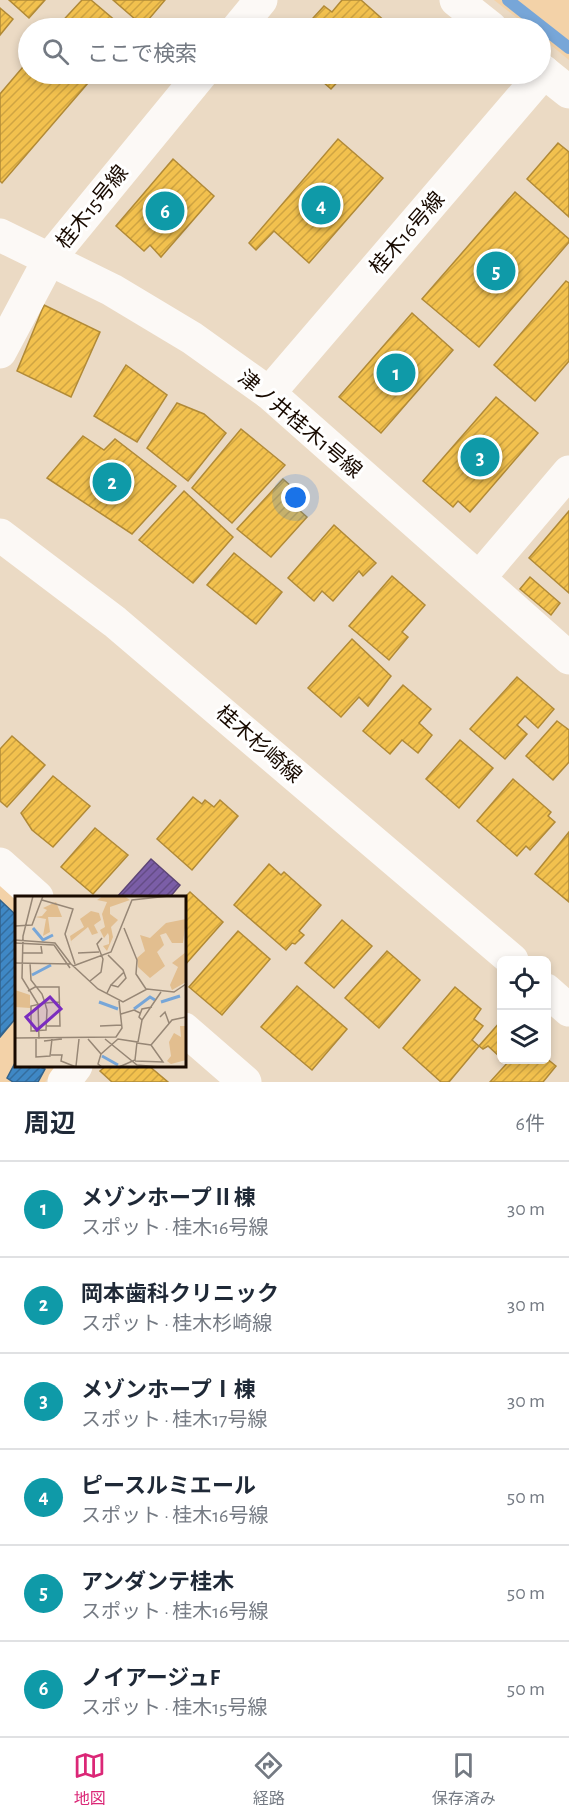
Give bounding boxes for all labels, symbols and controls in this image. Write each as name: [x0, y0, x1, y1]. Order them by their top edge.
search box: [18, 18, 551, 84]
icon: search: [39, 35, 72, 68]
text: ここで検索: [87, 43, 197, 65]
street label: 桂木15号線: [52, 161, 132, 253]
pin: 4: [302, 182, 340, 228]
pin: 6: [146, 188, 184, 234]
street label: 桂木16号線: [366, 188, 448, 278]
pin: 5: [476, 248, 516, 294]
pin: 1: [376, 350, 416, 395]
street label: 津ノ井桂木1号線: [234, 366, 366, 482]
pin: 3: [460, 434, 500, 480]
pin: 2: [92, 460, 132, 504]
your location: [281, 483, 310, 512]
street label: 桂木杉崎線: [212, 701, 306, 787]
inset map: [15, 896, 186, 1067]
map controls: [497, 956, 551, 1064]
button: locate: [497, 956, 551, 1010]
button: layers: [497, 1010, 551, 1064]
text: 周辺: [24, 1111, 76, 1137]
text: 6件: [516, 1114, 545, 1134]
text: メゾンホープⅡ棟: [81, 1187, 256, 1209]
text: 1: [40, 1199, 47, 1219]
text: 30 m: [507, 1199, 545, 1219]
text: スポット · 桂木16号線: [81, 1218, 268, 1238]
text: 岡本歯科クリニック: [81, 1283, 279, 1305]
text: 2: [39, 1295, 48, 1315]
text: 30 m: [507, 1295, 545, 1315]
text: スポット · 桂木杉崎線: [81, 1314, 272, 1334]
text: メゾンホープⅠ棟: [81, 1379, 256, 1401]
text: 3: [39, 1391, 48, 1411]
text: 30 m: [507, 1391, 545, 1411]
text: スポット · 桂木17号線: [81, 1410, 267, 1430]
text: ピースルミエール: [81, 1475, 256, 1497]
text: 4: [38, 1487, 49, 1507]
text: 50 m: [507, 1487, 545, 1507]
text: スポット · 桂木16号線: [81, 1506, 268, 1526]
text: アンダンテ桂木: [81, 1571, 234, 1593]
text: 5: [39, 1583, 48, 1603]
text: 50 m: [507, 1583, 545, 1603]
text: スポット · 桂木16号線: [81, 1602, 268, 1622]
text: ノイアージュF: [81, 1667, 220, 1689]
text: 6: [39, 1679, 48, 1699]
text: 50 m: [507, 1679, 545, 1699]
text: スポット · 桂木15号線: [81, 1698, 267, 1718]
tab: 地図: [73, 1749, 106, 1809]
tab: 経路: [252, 1749, 285, 1809]
tab: 保存済み: [432, 1749, 496, 1809]

